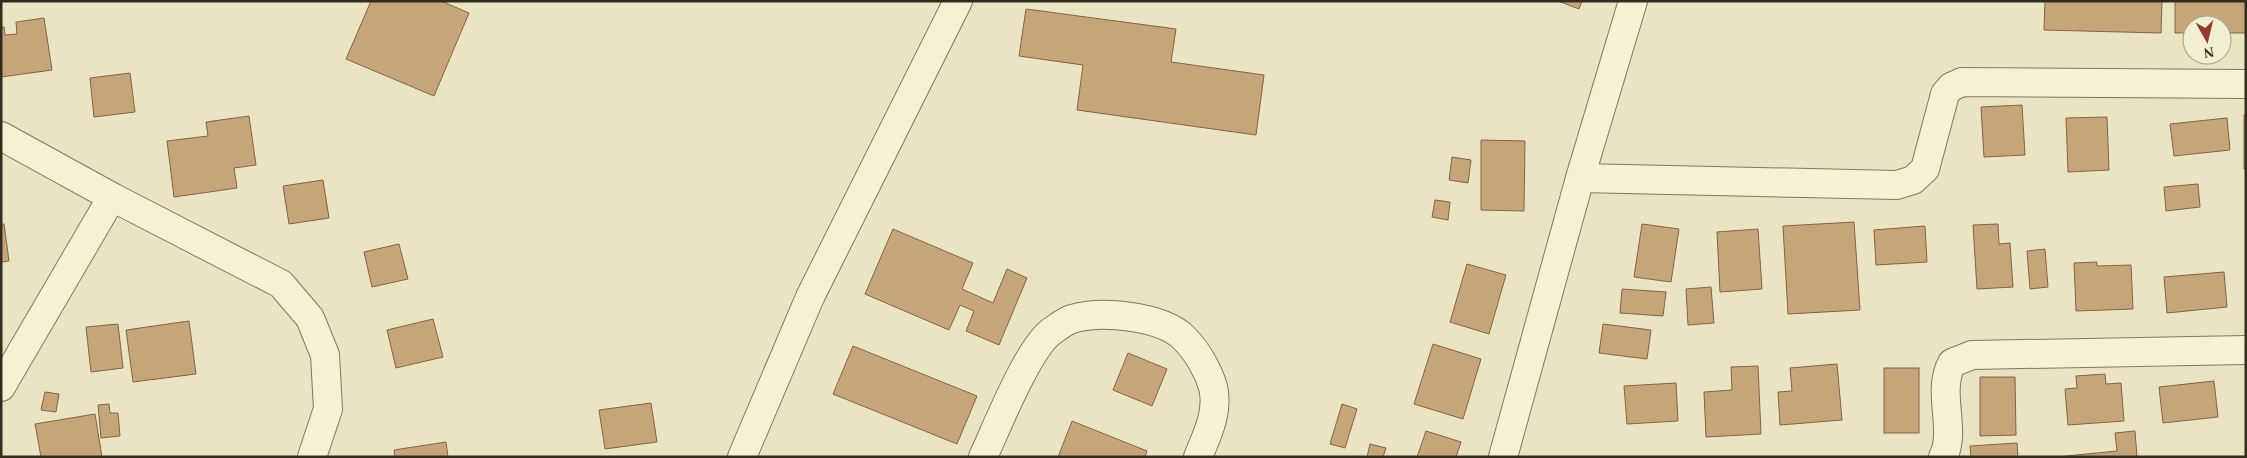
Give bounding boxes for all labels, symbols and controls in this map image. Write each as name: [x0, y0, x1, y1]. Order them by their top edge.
north arrow: [2182, 15, 2232, 65]
text: N: [2203, 44, 2215, 61]

